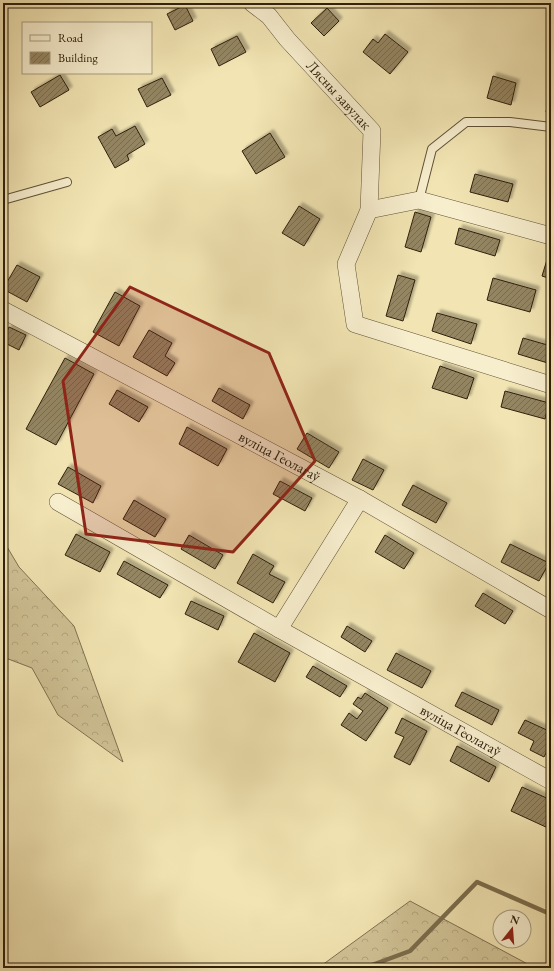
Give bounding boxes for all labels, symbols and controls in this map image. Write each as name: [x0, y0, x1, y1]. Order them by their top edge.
legend: [22, 22, 152, 74]
text: Road: [58, 30, 84, 46]
text: Building: [58, 50, 99, 66]
street label: Лясны завулак: [302, 56, 376, 133]
street label: вуліца Геолагаў: [236, 427, 324, 486]
street label: вуліца Геолагаў: [417, 700, 505, 761]
north arrow: [492, 909, 532, 949]
text: N: [509, 911, 521, 927]

